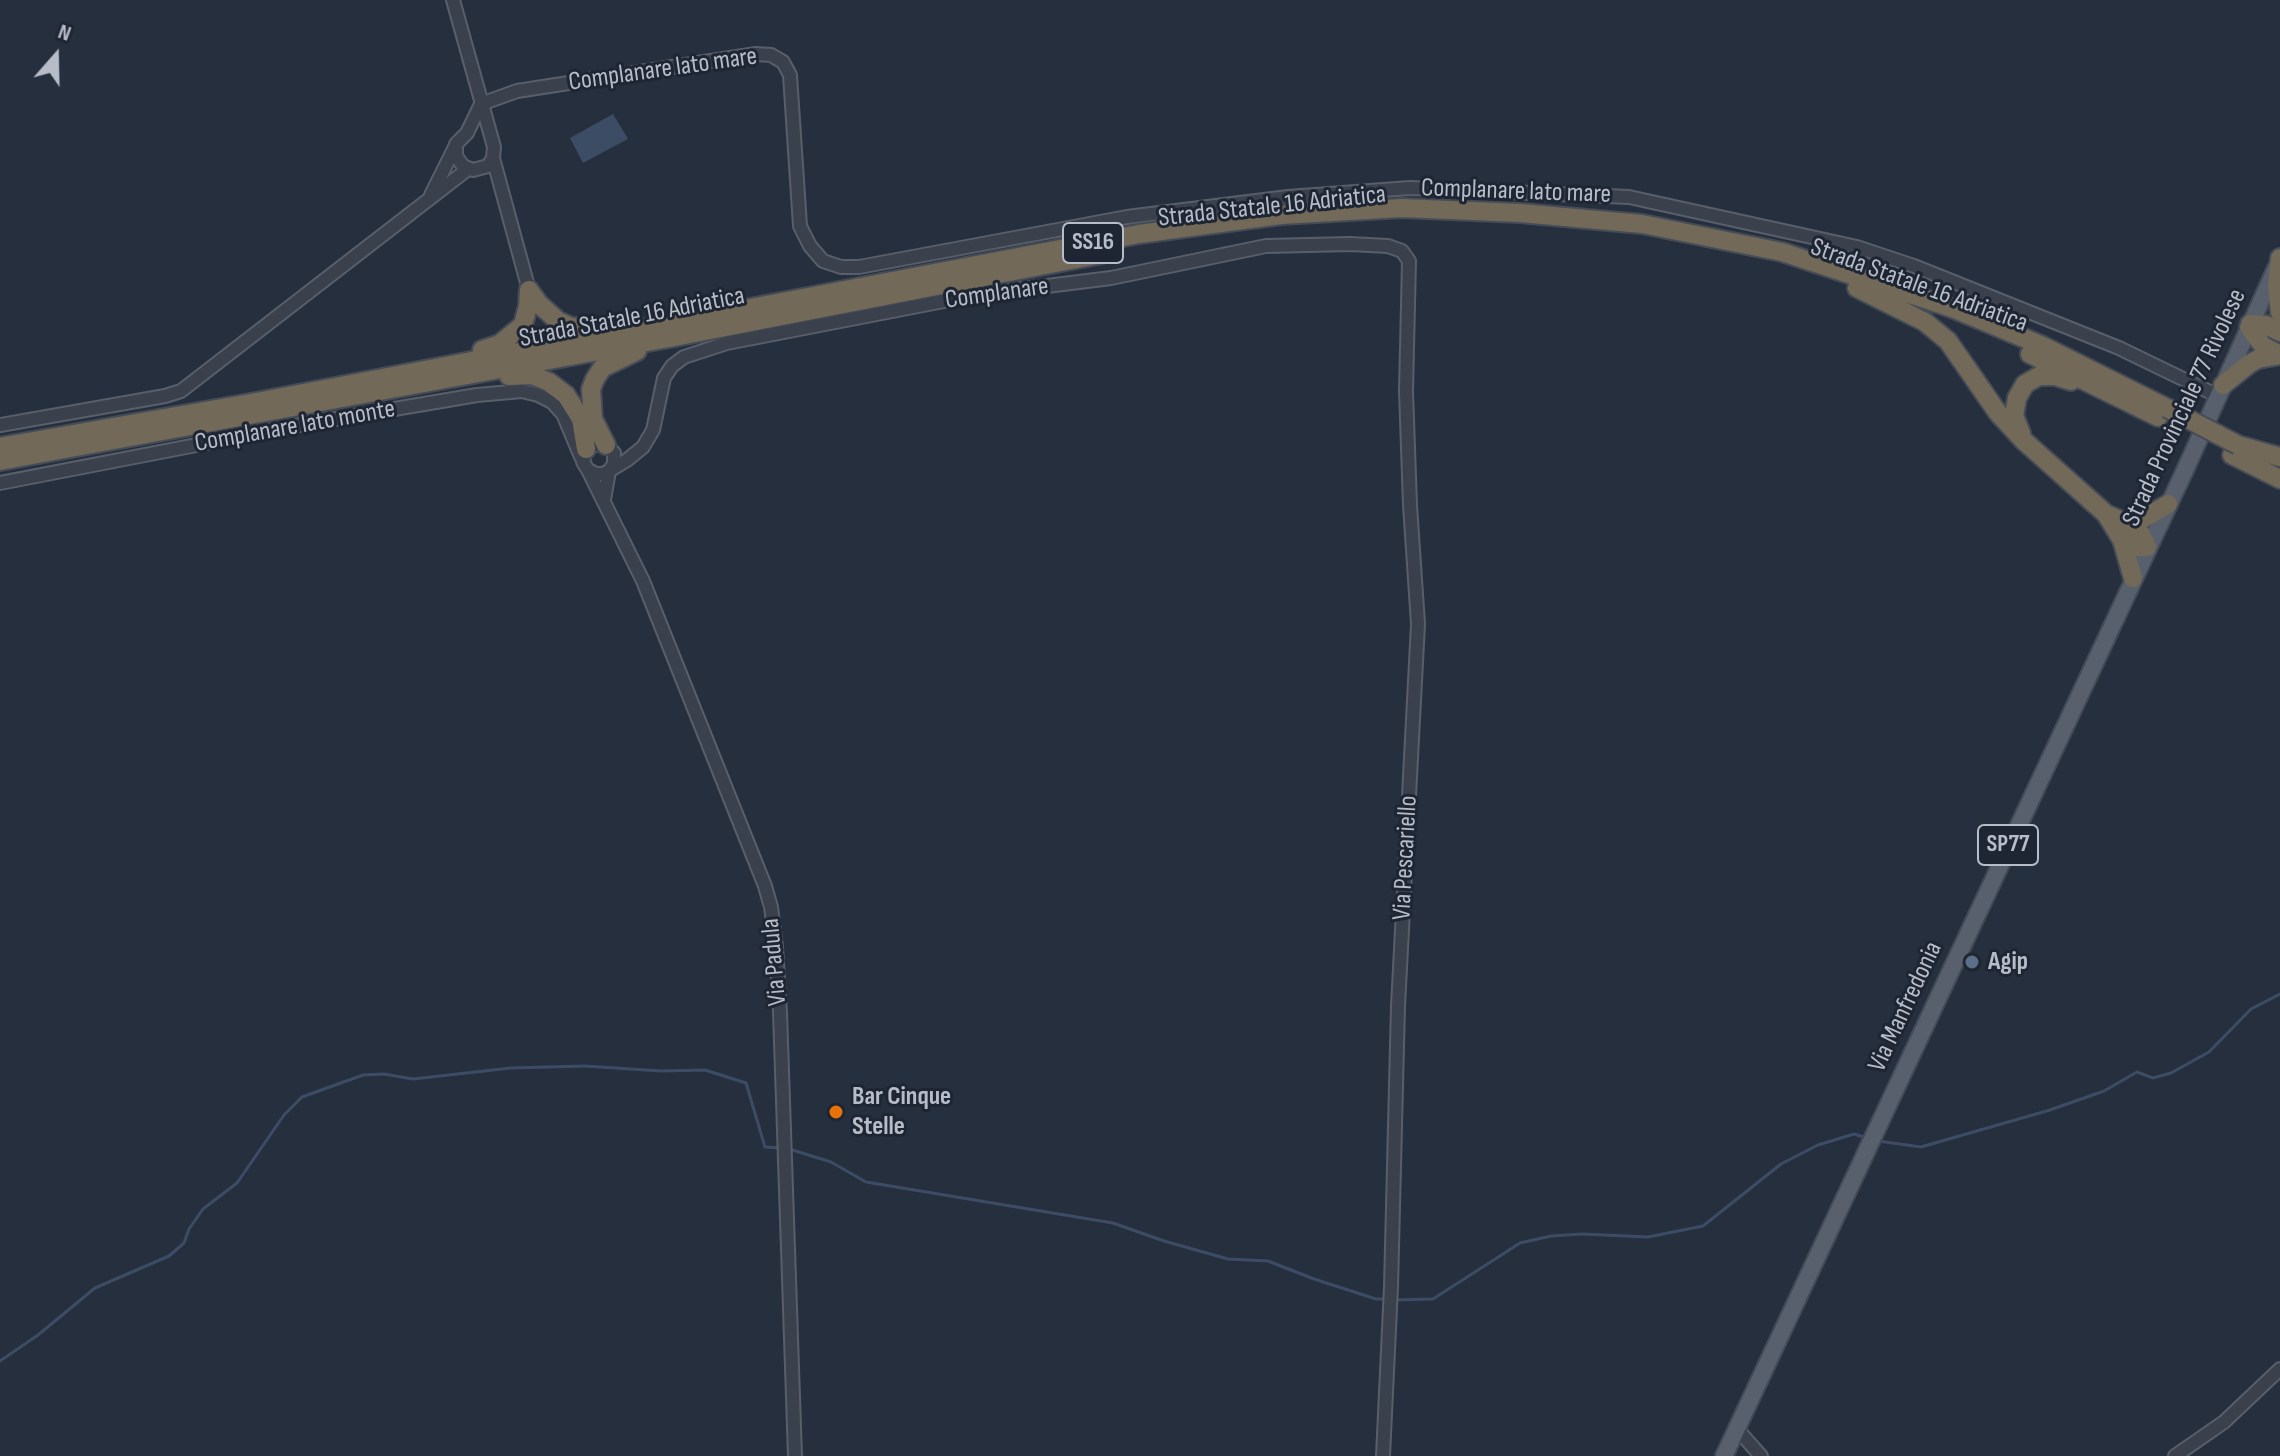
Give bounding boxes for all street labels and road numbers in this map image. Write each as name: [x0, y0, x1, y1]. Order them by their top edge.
street label: Complanare lato mare: [567, 41, 759, 99]
street label: Complanare lato mare: [1421, 173, 1611, 211]
street label: Strada Statale 16 Adriatica: [1157, 180, 1387, 234]
road number: SS16: [1063, 223, 1123, 263]
street label: Strada Statale 16 Adriatica: [1806, 232, 2032, 340]
street label: Complanare: [943, 271, 1051, 317]
street label: Strada Statale 16 Adriatica: [517, 281, 747, 355]
street label: Strada Provinciale 77 Rivolese: [2116, 285, 2254, 531]
street label: Complanare lato monte: [192, 394, 398, 460]
street label: Via Pescariello: [1387, 795, 1425, 921]
road number: SP77: [1978, 825, 2038, 865]
street label: Via Padula: [756, 917, 794, 1007]
street label: Via Manfredonia: [1862, 937, 1950, 1077]

